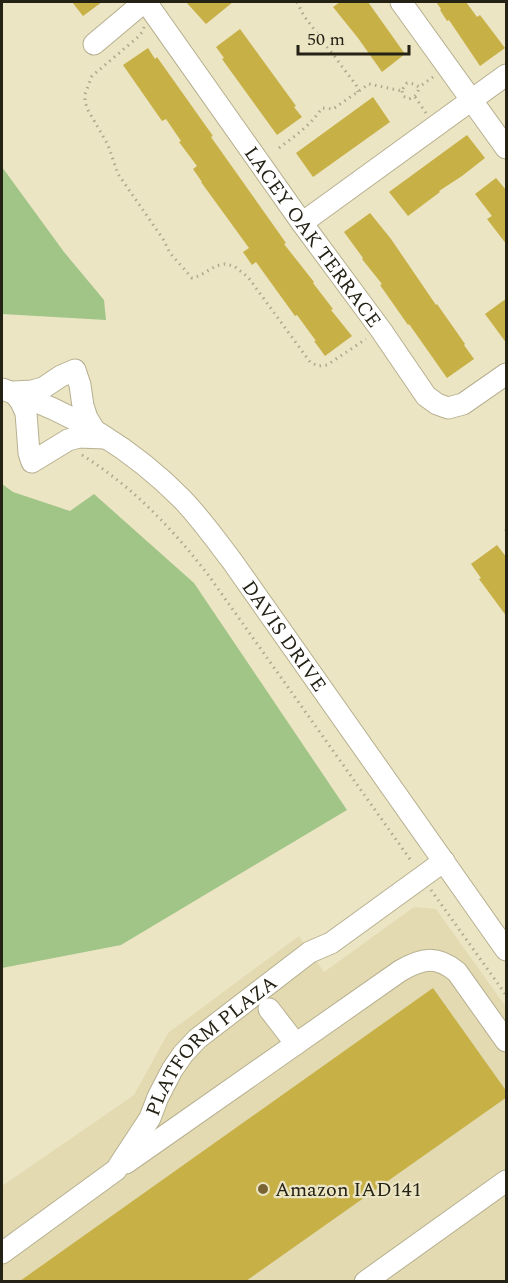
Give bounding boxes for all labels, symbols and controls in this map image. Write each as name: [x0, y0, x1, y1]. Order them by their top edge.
scale bar: [298, 18, 409, 56]
text: 50 m: [307, 26, 345, 53]
street label: LACEY OAK TERRACE: [236, 140, 388, 334]
street label: DAVIS DRIVE: [234, 574, 334, 698]
street label: PLATFORM PLAZA: [138, 969, 284, 1120]
place label: Amazon IAD141: [275, 1175, 422, 1205]
marker: Amazon IAD141: [256, 1182, 270, 1196]

